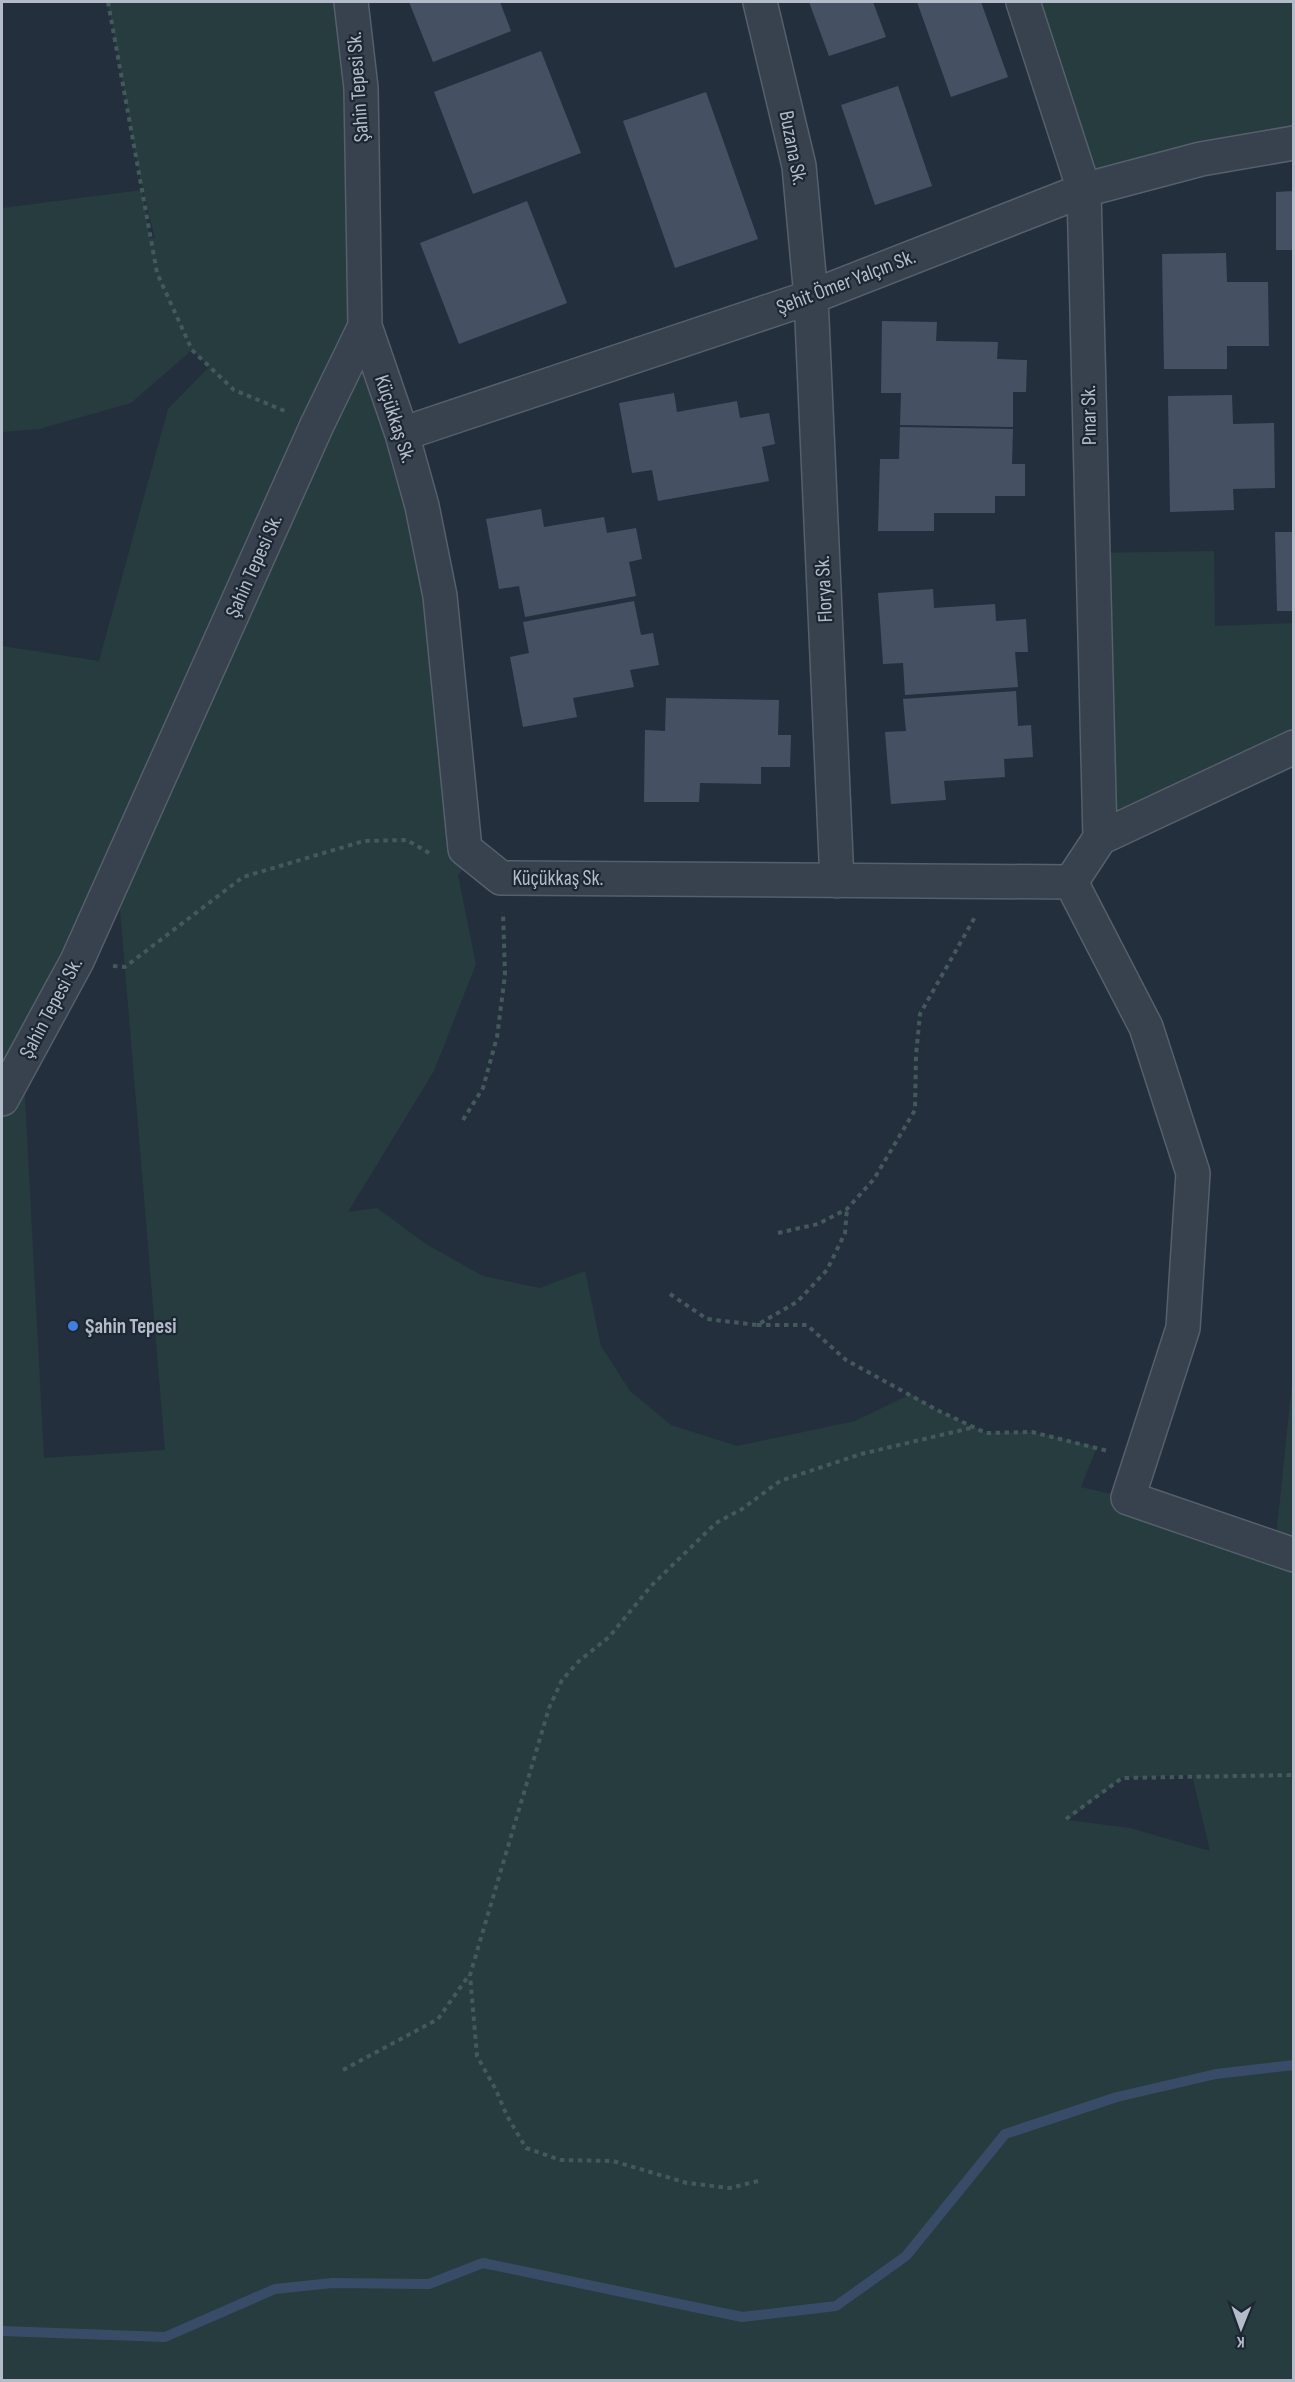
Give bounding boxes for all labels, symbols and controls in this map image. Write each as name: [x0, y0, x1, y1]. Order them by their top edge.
street label: Şahin Tepesi Sk.: [342, 31, 374, 143]
street label: Buzana Sk.: [774, 109, 812, 187]
street label: Şehit Ömer Yalçın Sk.: [773, 244, 919, 320]
street label: Küçükkaş Sk.: [369, 372, 421, 466]
street label: Pınar Sk.: [1076, 385, 1102, 445]
street label: Şahin Tepesi Sk.: [220, 510, 288, 622]
street label: Florya Sk.: [810, 555, 838, 623]
street label: Küçükkaş Sk.: [512, 866, 604, 891]
street label: Şahin Tepesi Sk.: [14, 953, 88, 1063]
place label: Şahin Tepesi: [85, 1314, 177, 1339]
marker: Şahin Tepesi: [66, 1319, 80, 1333]
north arrow: [1211, 2298, 1271, 2358]
text: K: [1237, 2332, 1245, 2351]

